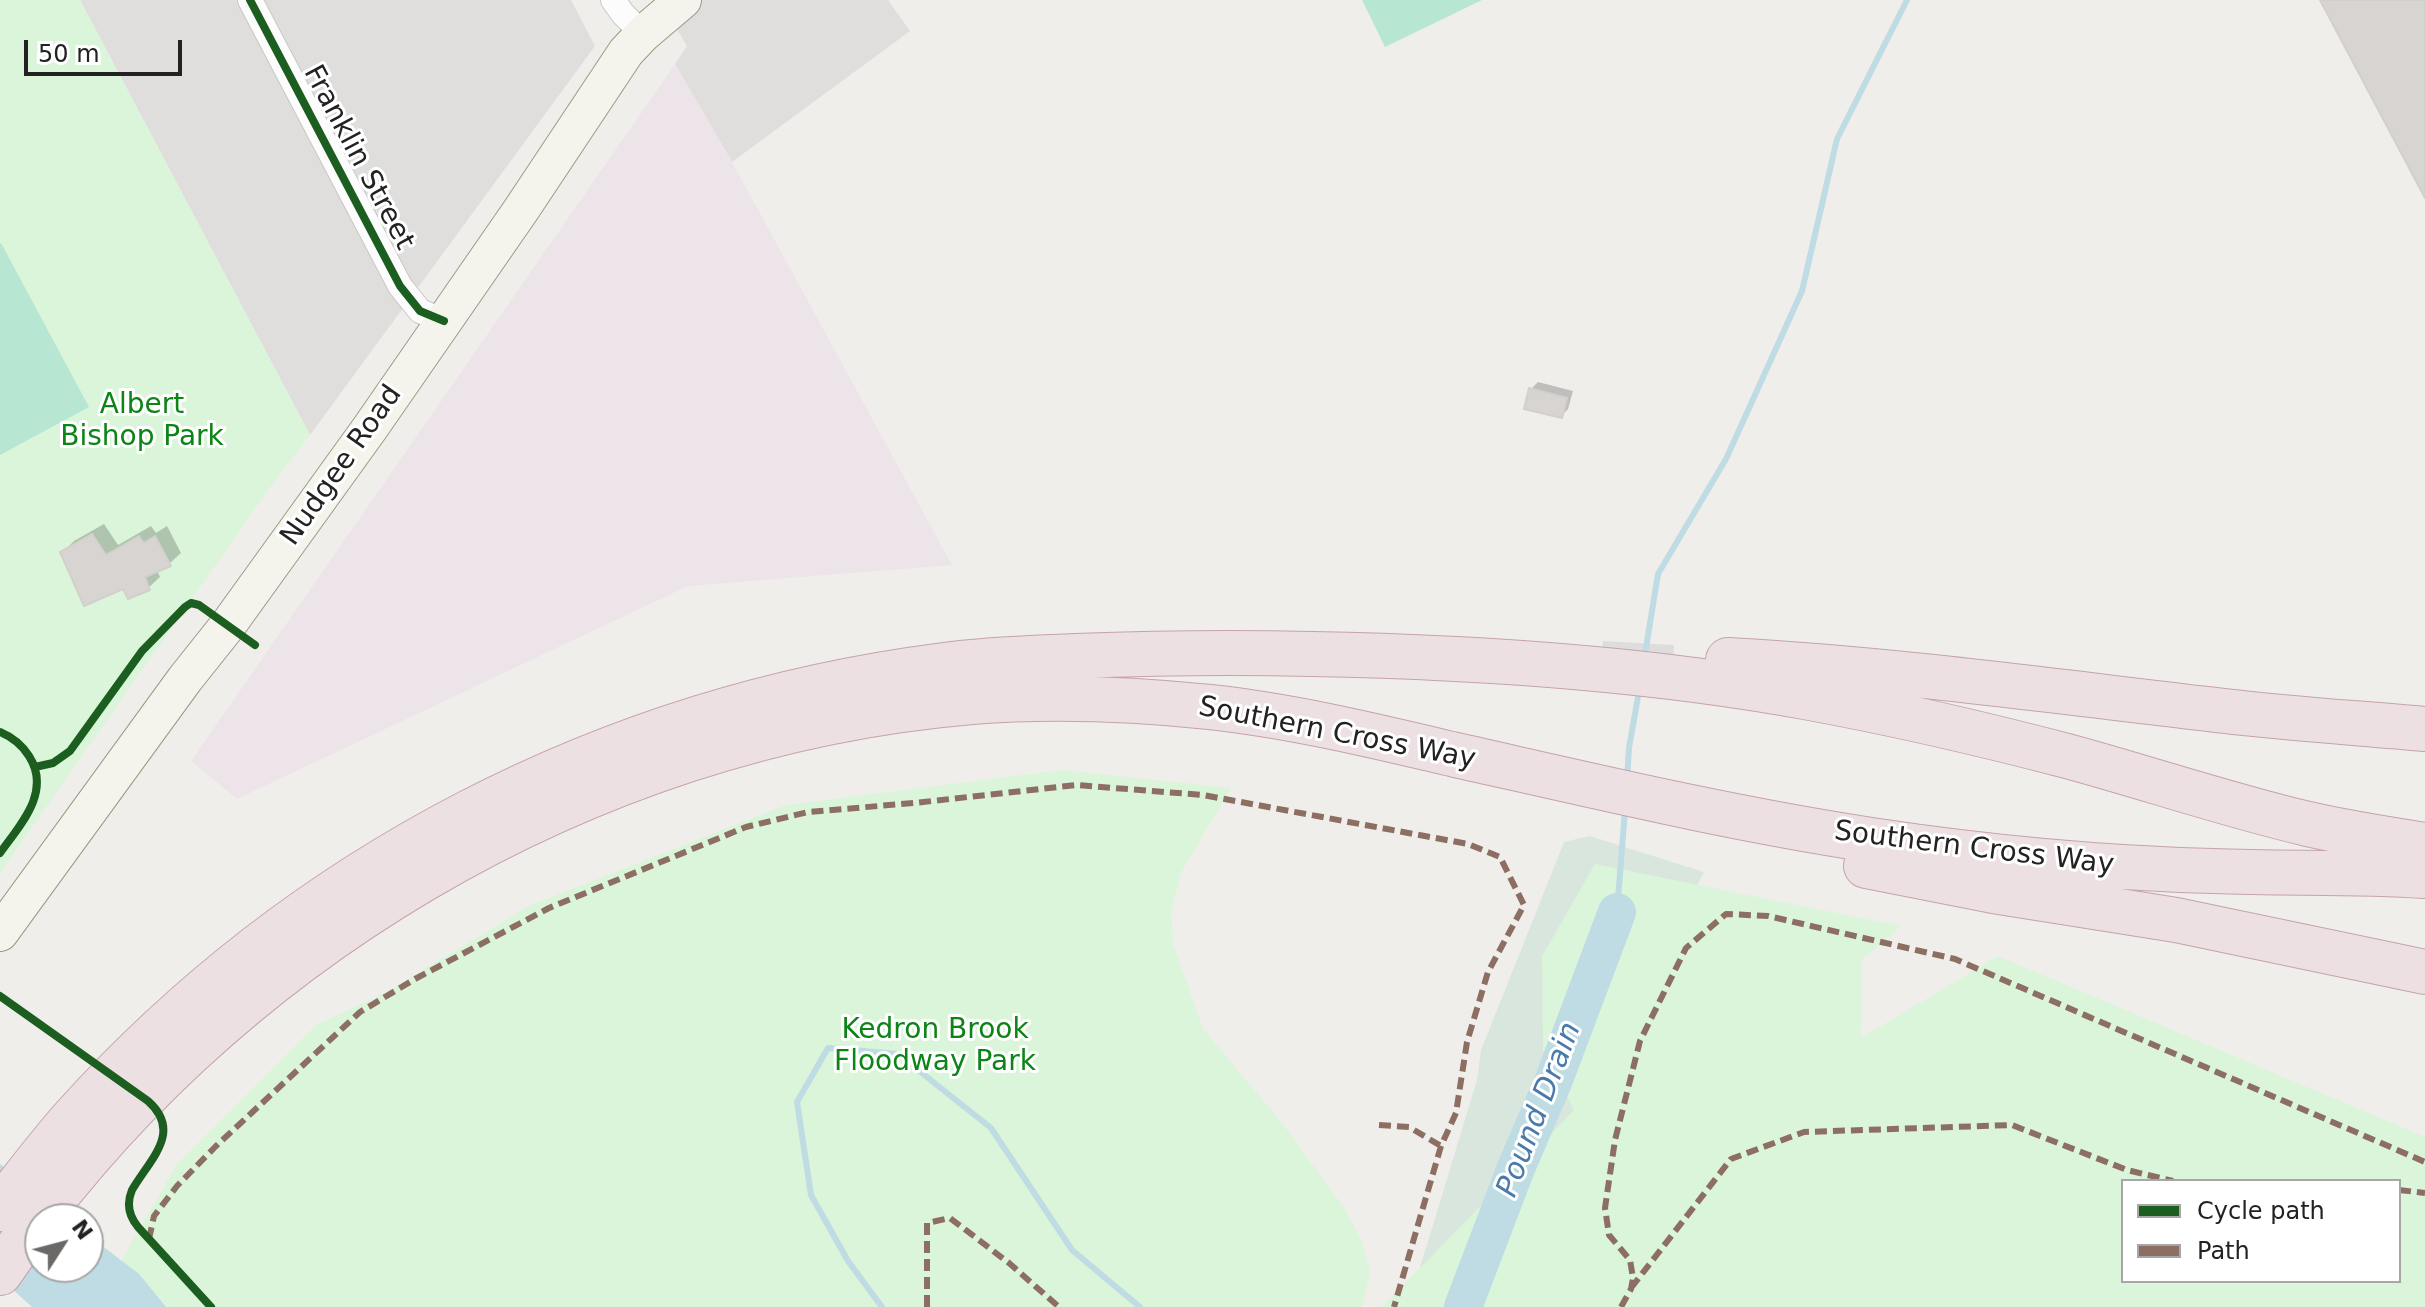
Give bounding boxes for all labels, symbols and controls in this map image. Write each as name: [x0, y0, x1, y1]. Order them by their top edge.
scale bar: [28, 24, 186, 74]
text: 50 m: [38, 40, 100, 68]
street label: Franklin Street: [295, 60, 421, 256]
street label: Nudgee Road: [274, 379, 410, 553]
park label: Albert Bishop Park: [60, 389, 224, 455]
street label: Southern Cross Way: [1196, 691, 1478, 777]
street label: Southern Cross Way: [1832, 815, 2116, 883]
park label: Kedron Brook Floodway Park: [834, 1014, 1036, 1080]
water label: Pound Drain: [1490, 1018, 1590, 1202]
legend: [2121, 1179, 2401, 1283]
text: Cycle path: [2197, 1197, 2325, 1225]
north arrow: [24, 1203, 104, 1283]
text: N: [67, 1215, 98, 1245]
text: Path: [2197, 1237, 2250, 1265]

